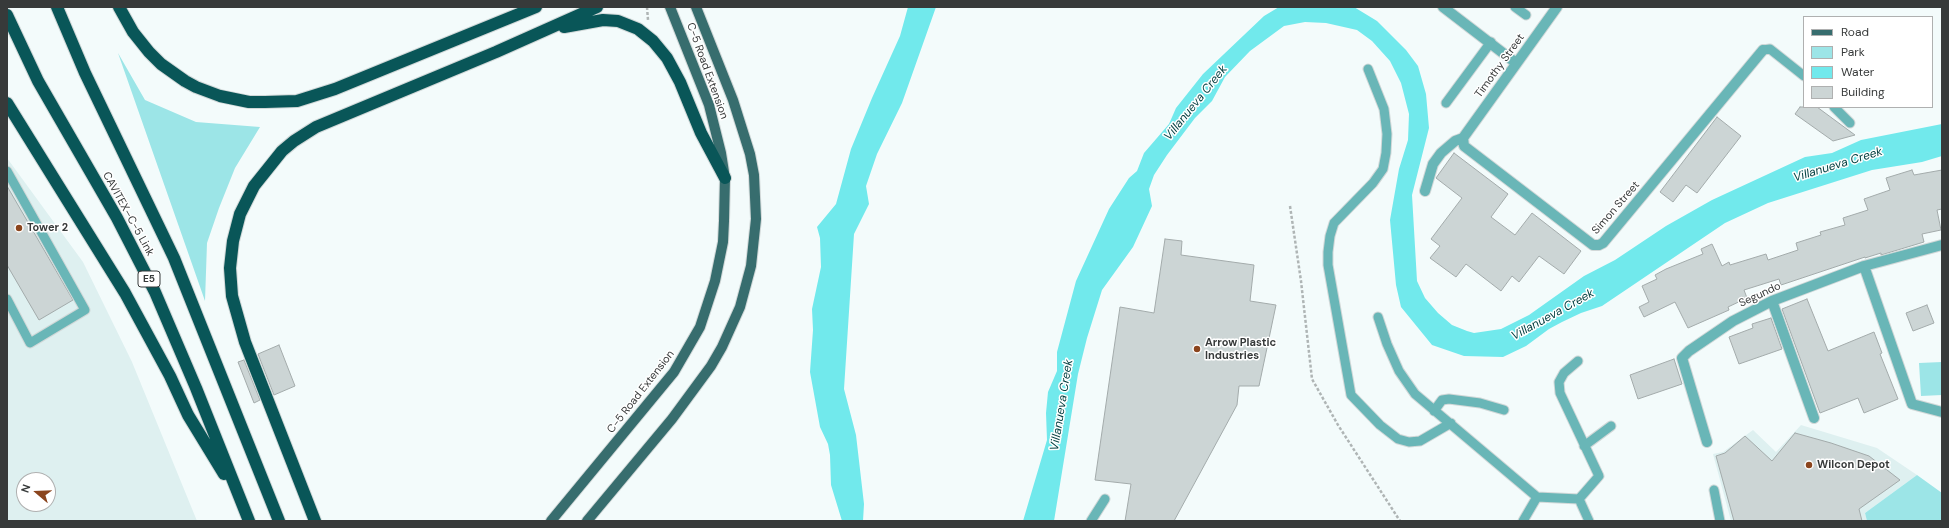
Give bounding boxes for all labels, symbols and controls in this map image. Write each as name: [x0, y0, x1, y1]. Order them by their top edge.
legend: [1803, 16, 1933, 108]
street label: C-5 Road Extension: [683, 21, 731, 121]
text: Road: [1841, 24, 1869, 40]
street label: Timothy Street: [1472, 32, 1528, 100]
text: Park: [1841, 44, 1865, 60]
water label: Villanueva Creek: [1161, 63, 1231, 143]
text: Water: [1841, 64, 1874, 80]
text: Building: [1841, 84, 1885, 100]
water label: Villanueva Creek: [1792, 145, 1884, 185]
street label: CAVITEX–C-5 Link: [99, 170, 157, 258]
street label: Simon Street: [1589, 179, 1643, 237]
place label: Tower 2: [27, 221, 68, 235]
marker: Tower 2: [14, 223, 24, 233]
road number: E5: [138, 271, 160, 287]
street label: Segundo: [1737, 280, 1783, 310]
water label: Villanueva Creek: [1509, 286, 1597, 344]
place label: Arrow Plastic Industries: [1205, 336, 1276, 362]
marker: Arrow Plastic Industries: [1192, 344, 1202, 354]
street label: C-5 Road Extension: [605, 348, 677, 436]
water label: Villanueva Creek: [1048, 358, 1076, 452]
place label: Wilcon Depot: [1817, 458, 1890, 472]
marker: Wilcon Depot: [1804, 460, 1814, 470]
north arrow: [16, 472, 56, 512]
text: N: [18, 482, 34, 494]

